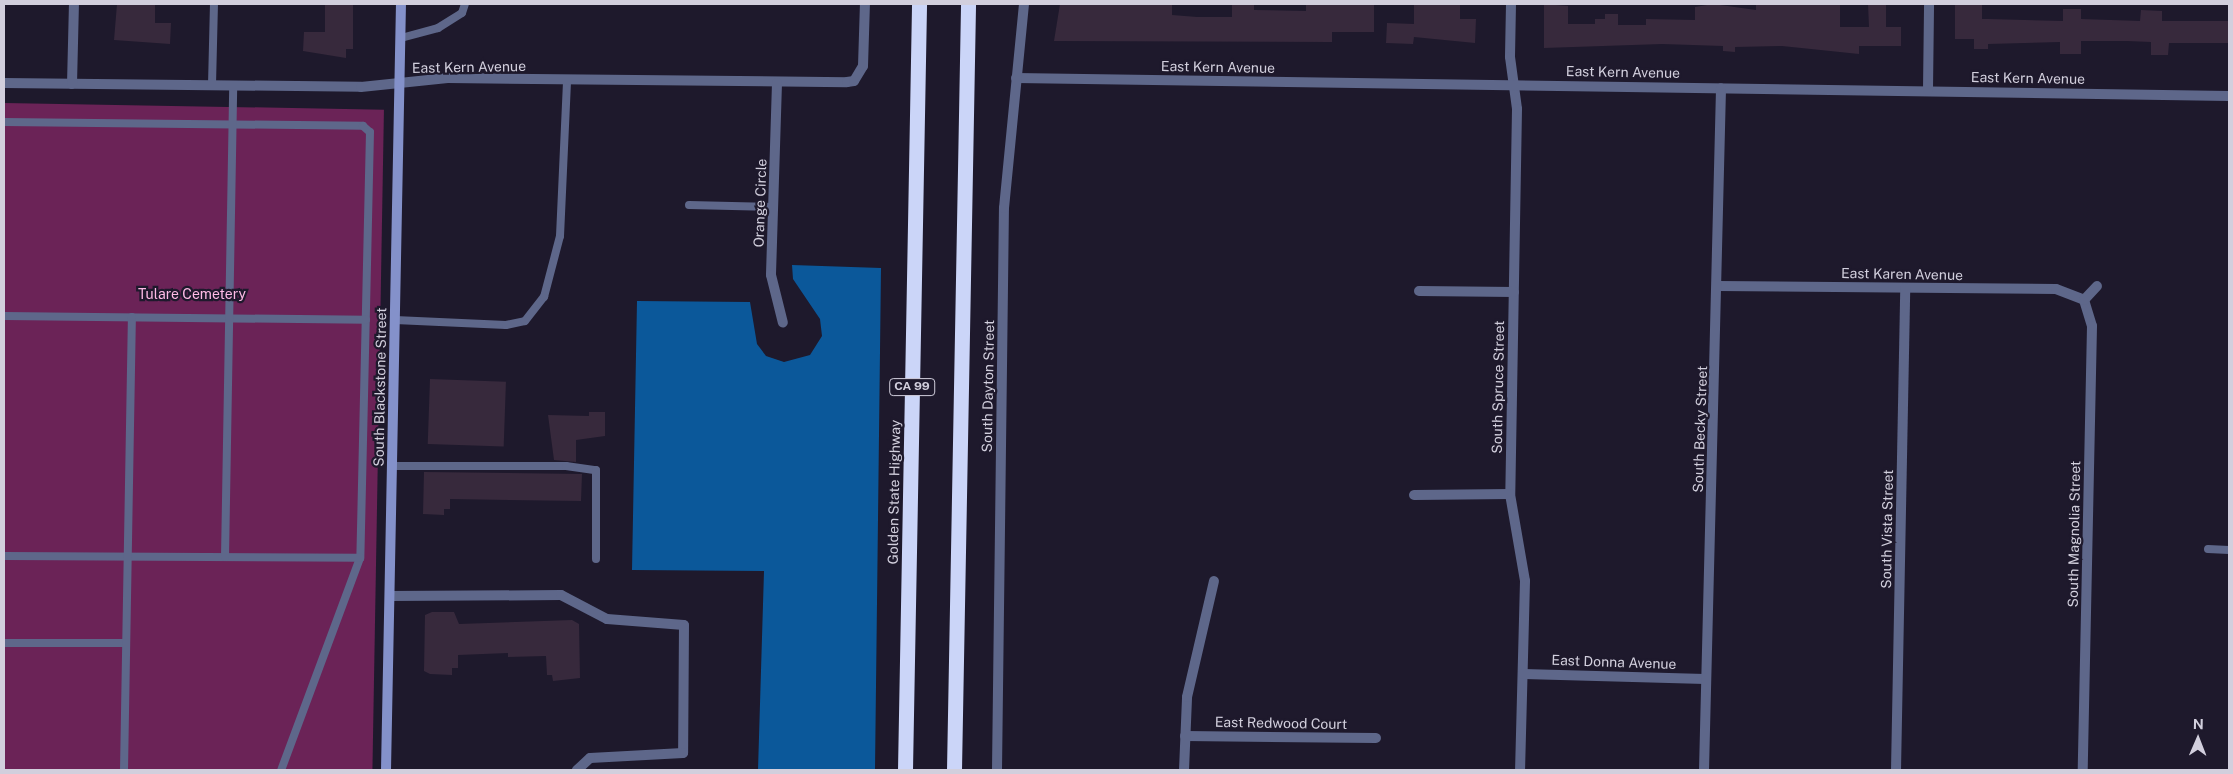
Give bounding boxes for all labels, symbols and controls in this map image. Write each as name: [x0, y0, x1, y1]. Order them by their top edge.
street label: East Kern Avenue: [412, 58, 526, 76]
street label: East Kern Avenue: [1161, 58, 1275, 76]
street label: East Kern Avenue: [1566, 63, 1680, 81]
street label: East Kern Avenue: [1971, 69, 2085, 87]
street label: Orange Circle: [750, 158, 770, 248]
street label: East Karen Avenue: [1841, 265, 1963, 283]
park label: Tulare Cemetery: [138, 286, 246, 302]
street label: South Blackstone Street: [370, 307, 390, 467]
street label: South Dayton Street: [978, 320, 998, 452]
street label: South Spruce Street: [1488, 320, 1508, 454]
street label: South Becky Street: [1689, 365, 1711, 493]
road number: CA 99: [888, 378, 936, 397]
street label: Golden State Highway: [884, 419, 904, 565]
street label: South Magnolia Street: [2064, 460, 2084, 608]
street label: South Vista Street: [1878, 469, 1896, 589]
street label: East Donna Avenue: [1551, 651, 1677, 673]
street label: East Redwood Court: [1215, 713, 1347, 733]
north arrow: [2173, 714, 2223, 764]
text: N: [2193, 716, 2204, 732]

